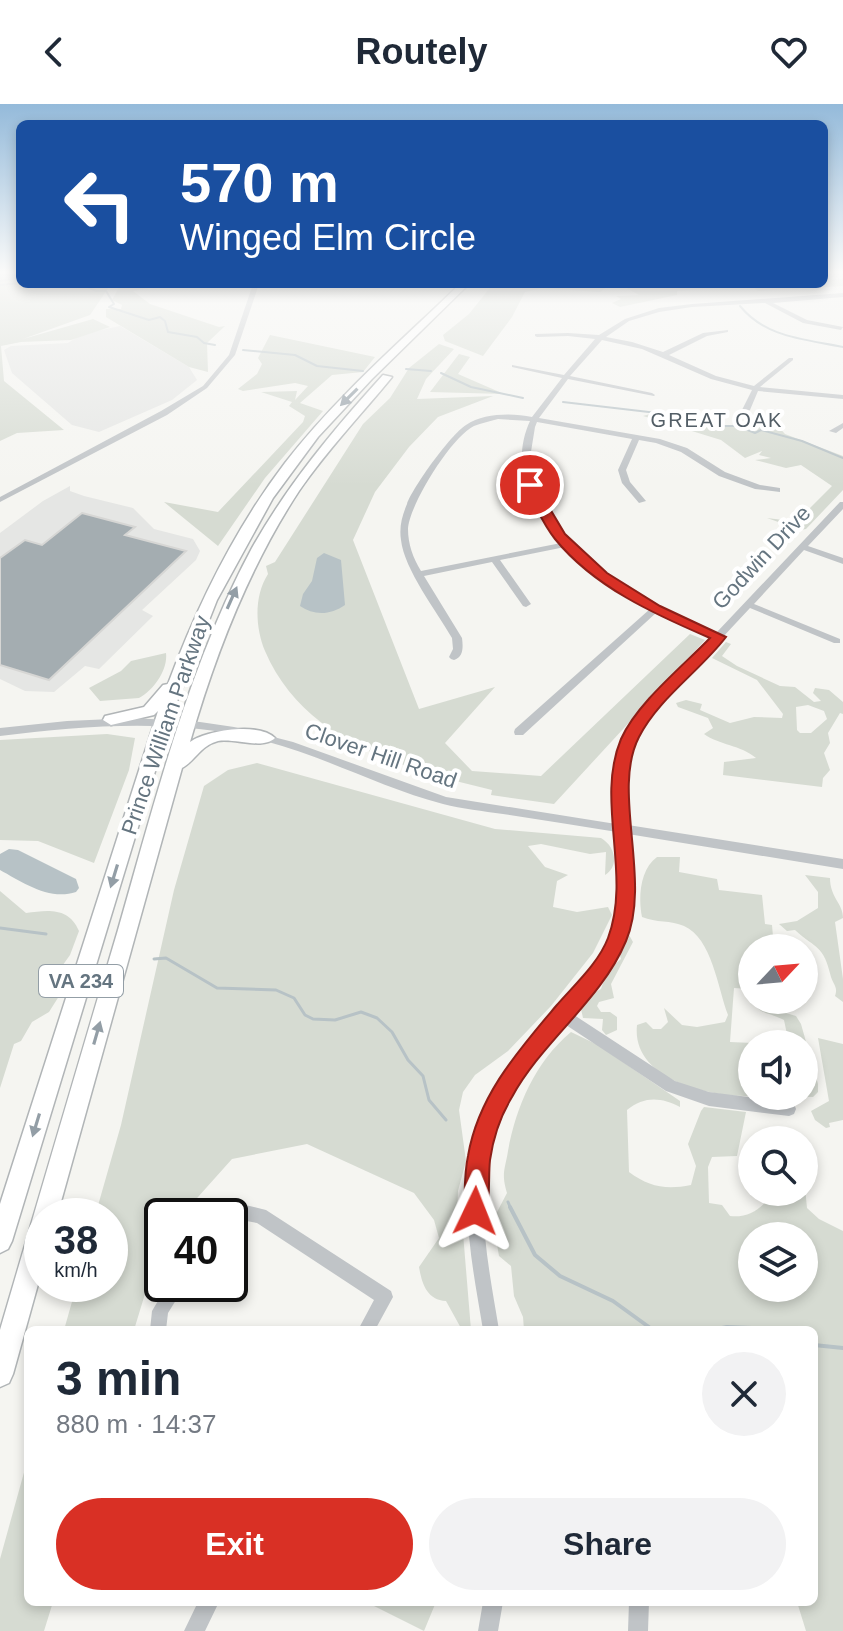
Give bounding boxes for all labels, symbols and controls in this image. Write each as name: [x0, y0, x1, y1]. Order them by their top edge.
icon: back: [32, 30, 76, 74]
icon: heart: [767, 30, 811, 74]
text: Routely: [355, 31, 488, 72]
text: 570 m: [180, 151, 339, 214]
icon: left: [48, 152, 152, 256]
text: Winged Elm Circle: [180, 217, 476, 258]
one-way arrow: [340, 387, 359, 406]
district label: GREAT OAK: [651, 409, 783, 431]
pin: [496, 451, 564, 519]
icon: arrive: [508, 463, 552, 507]
street label: Godwin Drive: [707, 501, 816, 614]
one-way arrow: [226, 586, 239, 610]
street label: Prince William Parkway: [116, 612, 215, 838]
street label: Clover Hill Road: [302, 718, 460, 793]
one-way arrow: [107, 865, 120, 889]
north arrow: [738, 934, 818, 1014]
map controls: [738, 934, 818, 1302]
road number: VA 234: [39, 965, 123, 997]
one-way arrow: [92, 1021, 104, 1046]
button: sound: [738, 1030, 818, 1110]
one-way arrow: [30, 1113, 42, 1137]
button: search: [738, 1126, 818, 1206]
position arrow: [433, 1169, 517, 1253]
speed limit sign: 40: [144, 1198, 248, 1302]
text: 38: [54, 1218, 98, 1262]
button: layers: [738, 1222, 818, 1302]
text: km/h: [54, 1259, 98, 1281]
text: 3 min: [56, 1352, 181, 1405]
button: close: [702, 1352, 786, 1436]
text: 880 m · 14:37: [56, 1409, 216, 1439]
button: Exit: [56, 1498, 413, 1590]
button: Share: [429, 1498, 786, 1590]

